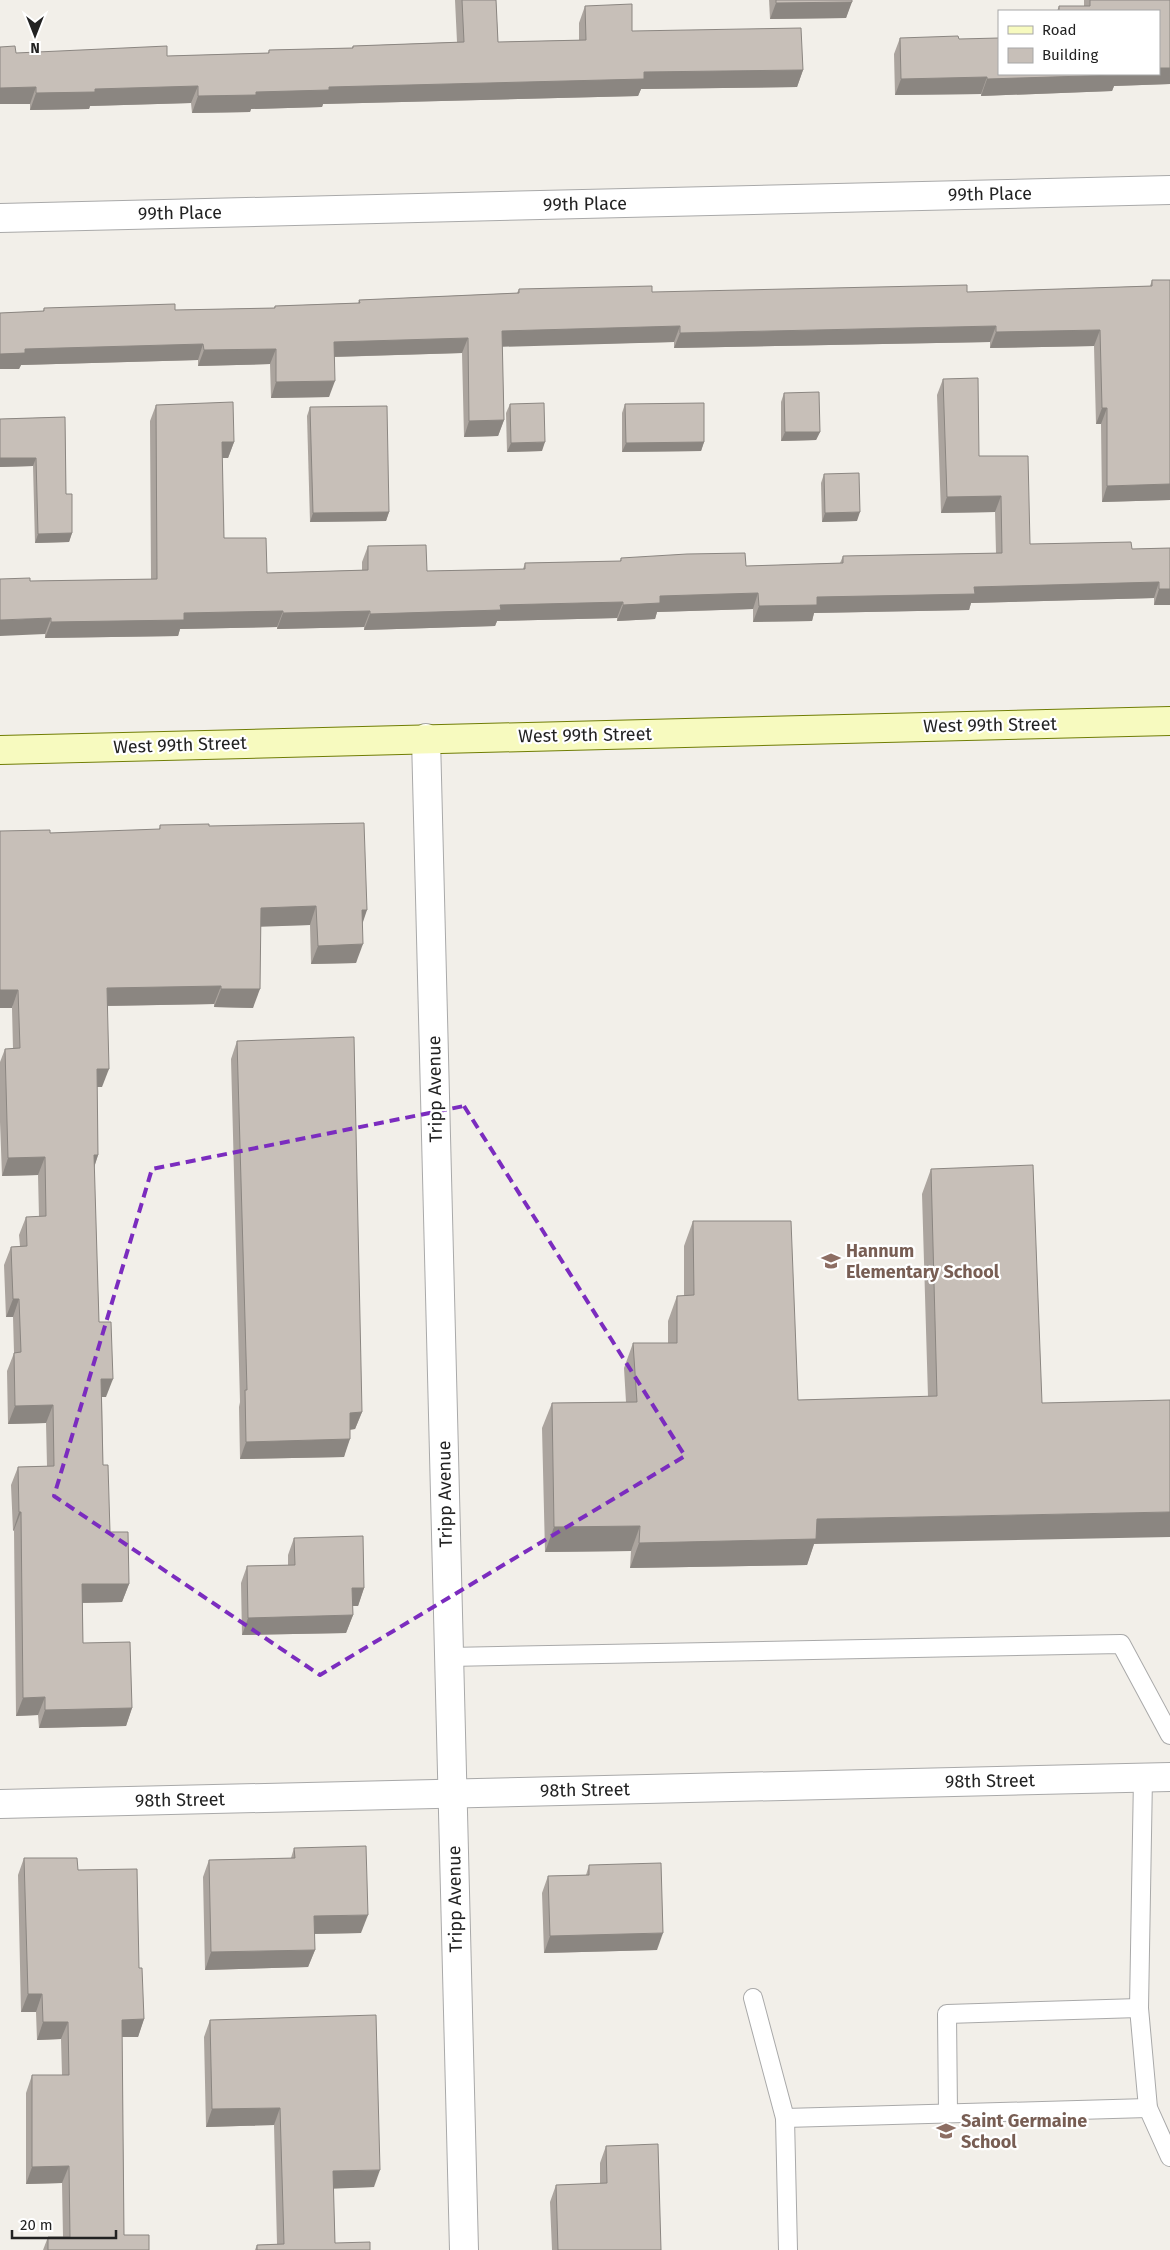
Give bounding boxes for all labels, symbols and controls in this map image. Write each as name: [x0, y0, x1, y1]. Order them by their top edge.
north arrow: [10, 10, 60, 60]
legend: [998, 10, 1160, 75]
text: Road: [1042, 21, 1077, 39]
text: N: [30, 39, 40, 56]
text: Building: [1042, 46, 1098, 64]
street label: 99th Place: [948, 182, 1032, 206]
street label: 99th Place: [543, 192, 627, 216]
street label: 99th Place: [138, 201, 222, 225]
street label: West 99th Street: [923, 713, 1058, 737]
street label: West 99th Street: [518, 723, 653, 747]
street label: West 99th Street: [113, 732, 248, 758]
street label: Tripp Avenue: [423, 1035, 447, 1143]
place label: Hannum Elementary School: [846, 1240, 1000, 1283]
school or university icon: Hannum Elementary School: [820, 1250, 842, 1272]
street label: Tripp Avenue: [433, 1440, 457, 1548]
street label: 98th Street: [945, 1769, 1036, 1793]
street label: 98th Street: [540, 1778, 631, 1802]
street label: 98th Street: [135, 1788, 226, 1812]
street label: Tripp Avenue: [443, 1845, 467, 1953]
place label: Saint Germaine School: [961, 2110, 1087, 2153]
school or university icon: Saint Germaine School: [935, 2120, 957, 2142]
scale bar: [12, 2208, 116, 2240]
text: 20 m: [20, 2216, 53, 2234]

